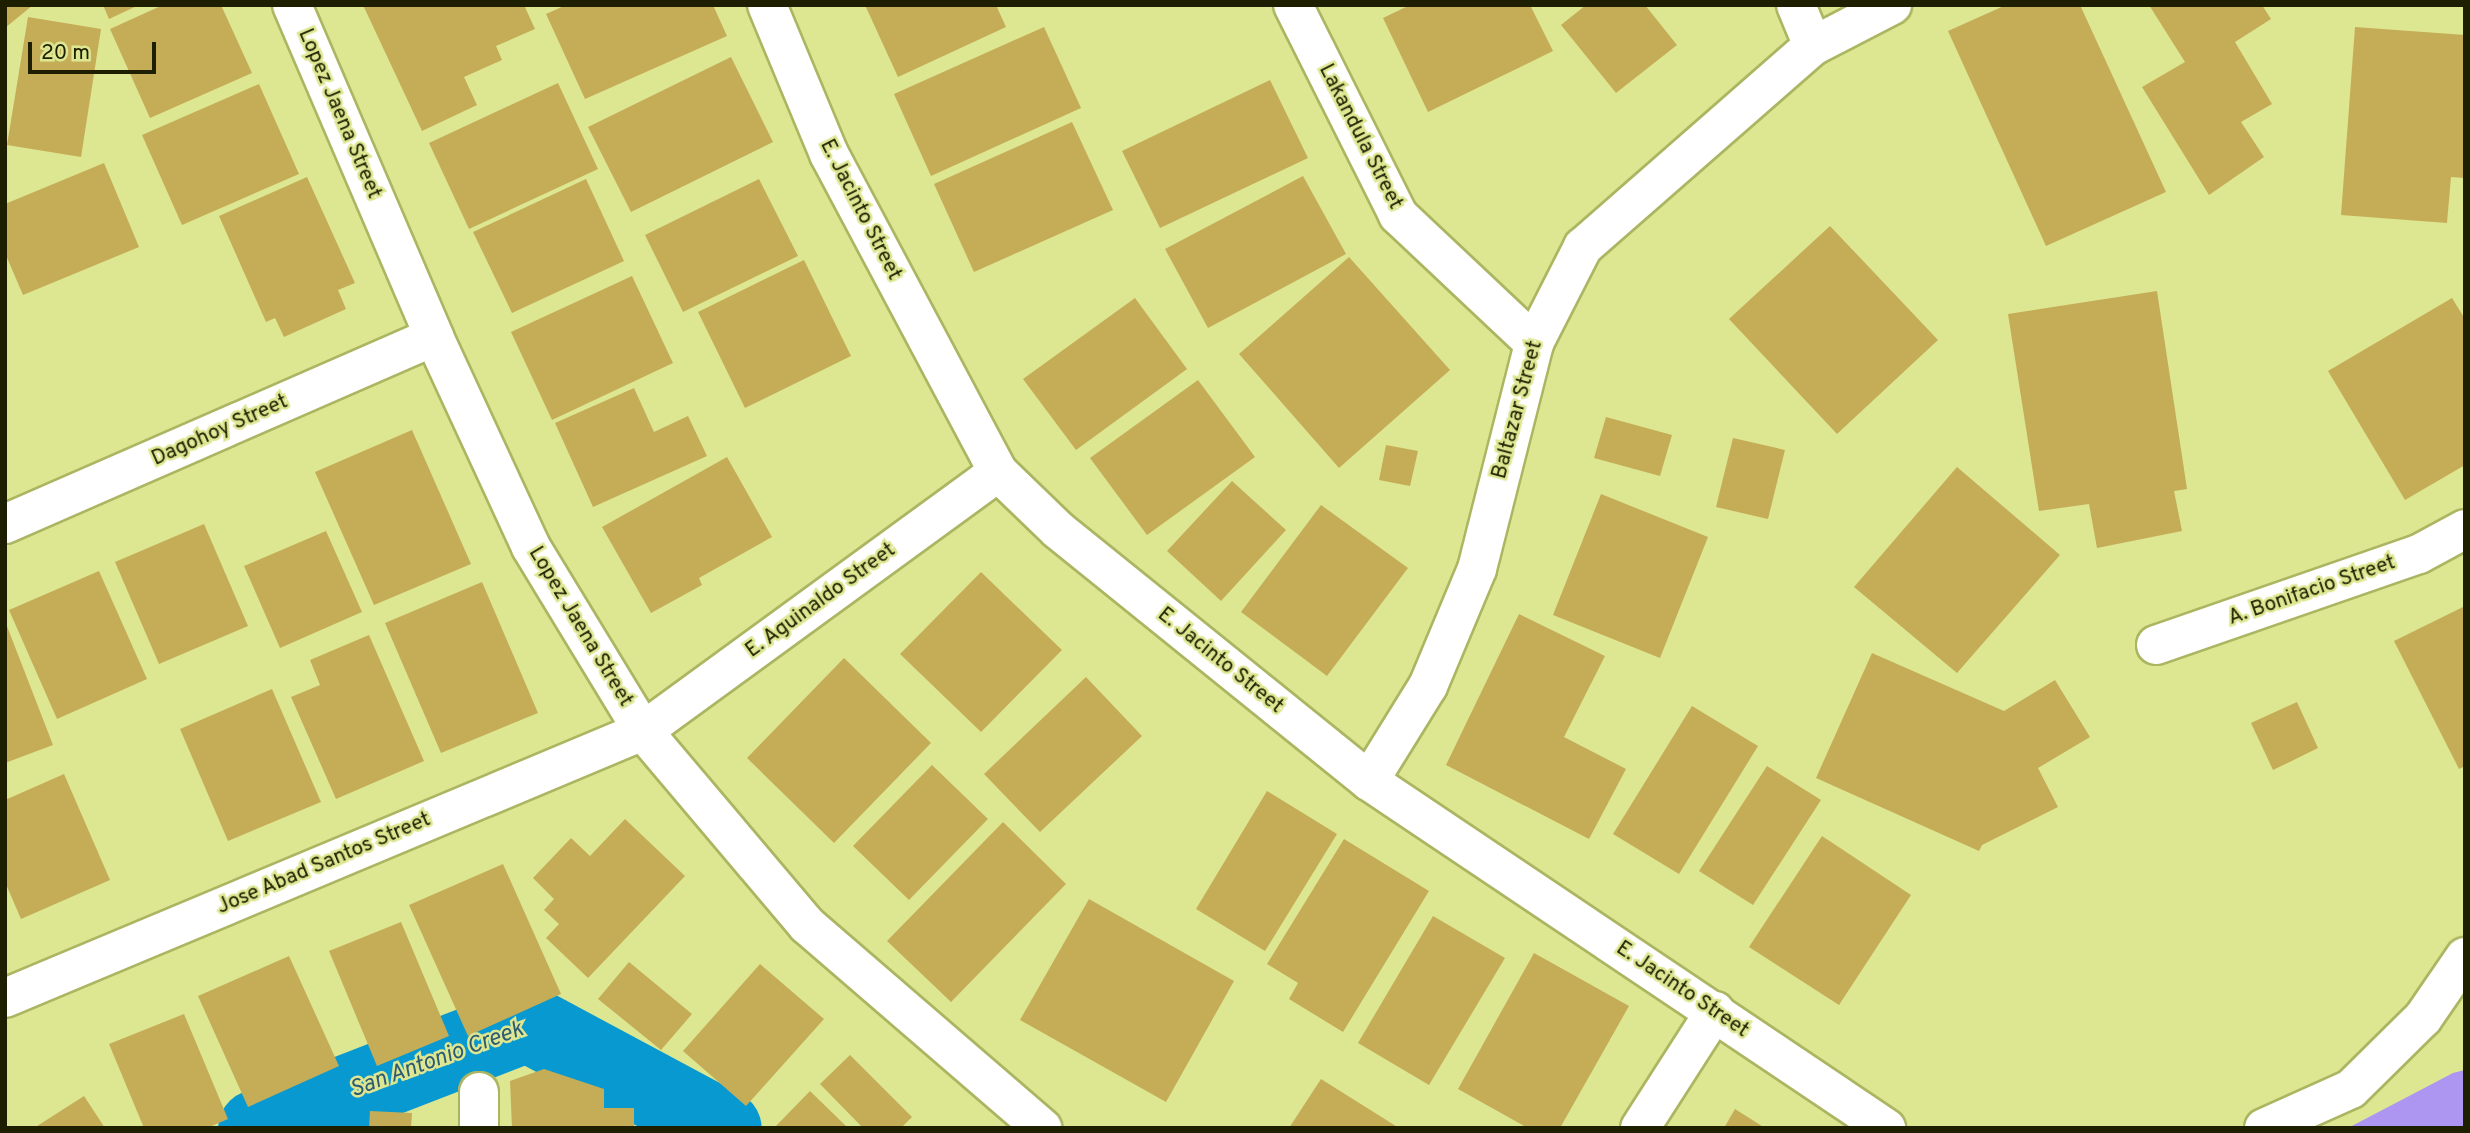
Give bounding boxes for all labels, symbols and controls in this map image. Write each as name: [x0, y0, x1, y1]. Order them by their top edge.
street label: Lopez Jaena Street: [292, 25, 386, 203]
scale bar: [32, 28, 159, 72]
text: 20 m: [41, 40, 90, 67]
street label: Lakandula Street: [1313, 60, 1407, 214]
street label: E. Jacinto Street: [814, 135, 906, 285]
street label: Baltazar Street: [1487, 338, 1549, 482]
street label: Dagohoy Street: [148, 390, 292, 472]
street label: E. Aguinaldo Street: [741, 538, 901, 664]
street label: Lopez Jaena Street: [522, 542, 638, 712]
street label: A. Bonifacio Street: [2225, 551, 2399, 631]
street label: E. Jacinto Street: [1152, 603, 1288, 719]
street label: Jose Abad Santos Street: [213, 807, 435, 921]
street label: E. Jacinto Street: [1611, 936, 1753, 1044]
water label: San Antonio Creek: [346, 1017, 528, 1105]

